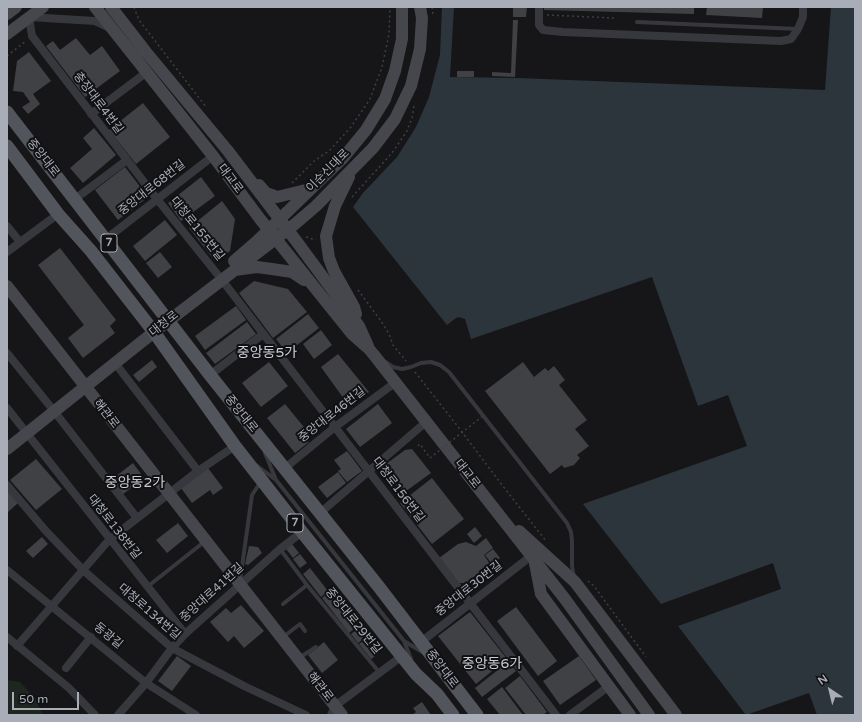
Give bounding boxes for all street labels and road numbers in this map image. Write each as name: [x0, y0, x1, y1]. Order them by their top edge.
street label: 충장대로4번길: [70, 69, 126, 137]
street label: 중앙대로: [24, 136, 62, 180]
street label: 이순신대로: [303, 146, 353, 196]
street label: 중앙대로68번길: [116, 157, 188, 219]
street label: 대교로: [214, 161, 246, 197]
street label: 대청로155번길: [167, 194, 227, 264]
road number: 7: [101, 234, 117, 252]
street label: 대청로: [147, 308, 181, 340]
street label: 중앙대로46번길: [296, 384, 368, 446]
street label: 중앙대로: [222, 392, 260, 436]
street label: 해관로: [90, 397, 122, 431]
street label: 대청로156번길: [369, 455, 427, 525]
street label: 대교로: [451, 457, 483, 491]
street label: 대청로138번길: [84, 492, 144, 562]
road number: 7: [287, 514, 303, 532]
street label: 중앙대로30번길: [433, 558, 505, 620]
street label: 중앙대로41번길: [177, 560, 247, 626]
street label: 대청로134번길: [115, 581, 183, 643]
street label: 중앙대로29번길: [322, 585, 384, 657]
street label: 동광길: [91, 620, 125, 652]
street label: 중앙대로: [423, 647, 461, 691]
street label: 해관로: [304, 670, 336, 704]

